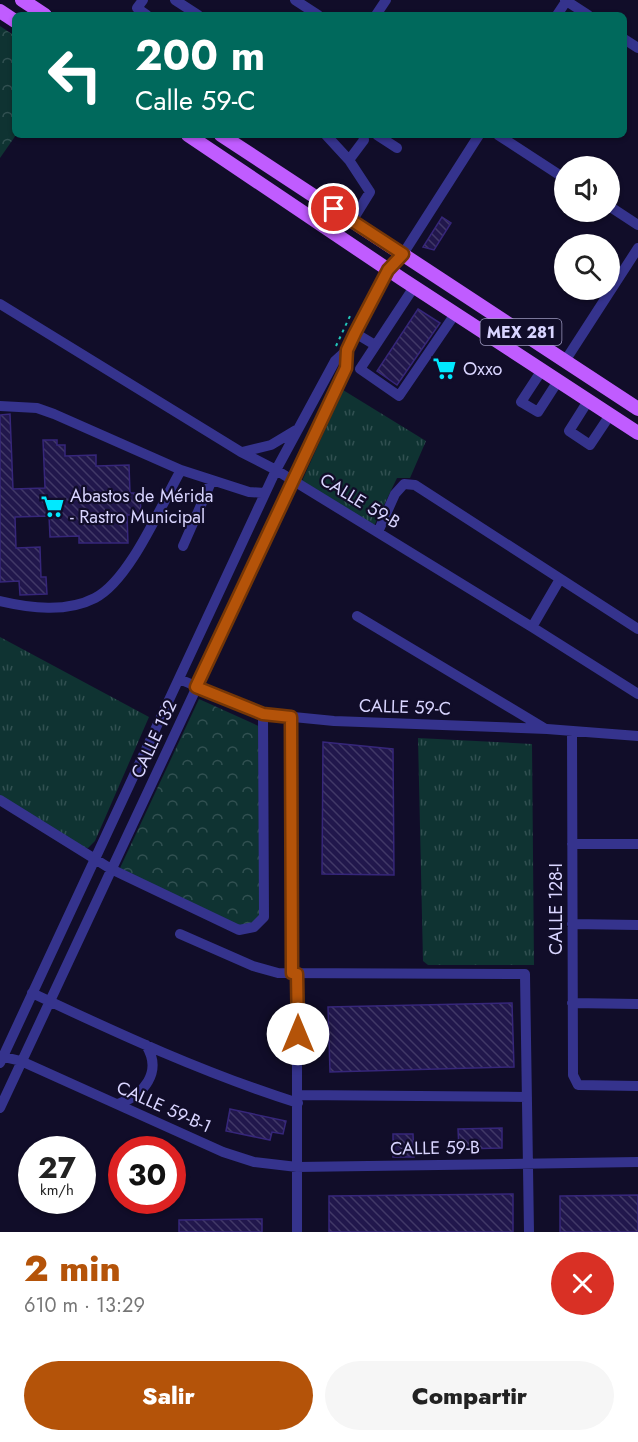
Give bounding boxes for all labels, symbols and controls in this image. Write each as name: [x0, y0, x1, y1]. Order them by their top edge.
text: 200 m: [135, 25, 265, 86]
icon: left: [36, 36, 114, 114]
text: Calle 59-C: [135, 81, 256, 120]
map controls: [554, 156, 620, 300]
button: sound: [554, 156, 620, 222]
pin: [308, 183, 359, 234]
icon: arrive: [317, 192, 350, 225]
button: search: [554, 234, 620, 300]
road number: MEX 281: [480, 319, 562, 345]
supermarket icon: Oxxo: [432, 356, 458, 382]
place label: Oxxo: [463, 356, 503, 382]
street label: CALLE 59-B: [315, 467, 405, 535]
place label: Abastos de Mérida - Rastro Municipal: [70, 483, 213, 530]
supermarket icon: Abastos de Mérida - Rastro Municipal: [39, 493, 65, 519]
street label: CALLE 59-C: [359, 692, 451, 722]
street label: CALLE 132: [125, 696, 183, 782]
street label: CALLE 128-I: [543, 863, 569, 955]
position arrow: [266, 1002, 330, 1066]
street label: CALLE 59-B-1: [112, 1074, 216, 1140]
street label: CALLE 59-B: [390, 1134, 480, 1162]
speed limit sign: 30: [108, 1136, 186, 1214]
text: 27: [38, 1146, 76, 1189]
text: km/h: [40, 1179, 74, 1201]
text: 2 min: [24, 1242, 121, 1294]
button: close: [551, 1252, 614, 1315]
text: 610 m · 13:29: [24, 1291, 145, 1320]
button: Salir: [24, 1361, 313, 1430]
button: Compartir: [325, 1361, 614, 1430]

